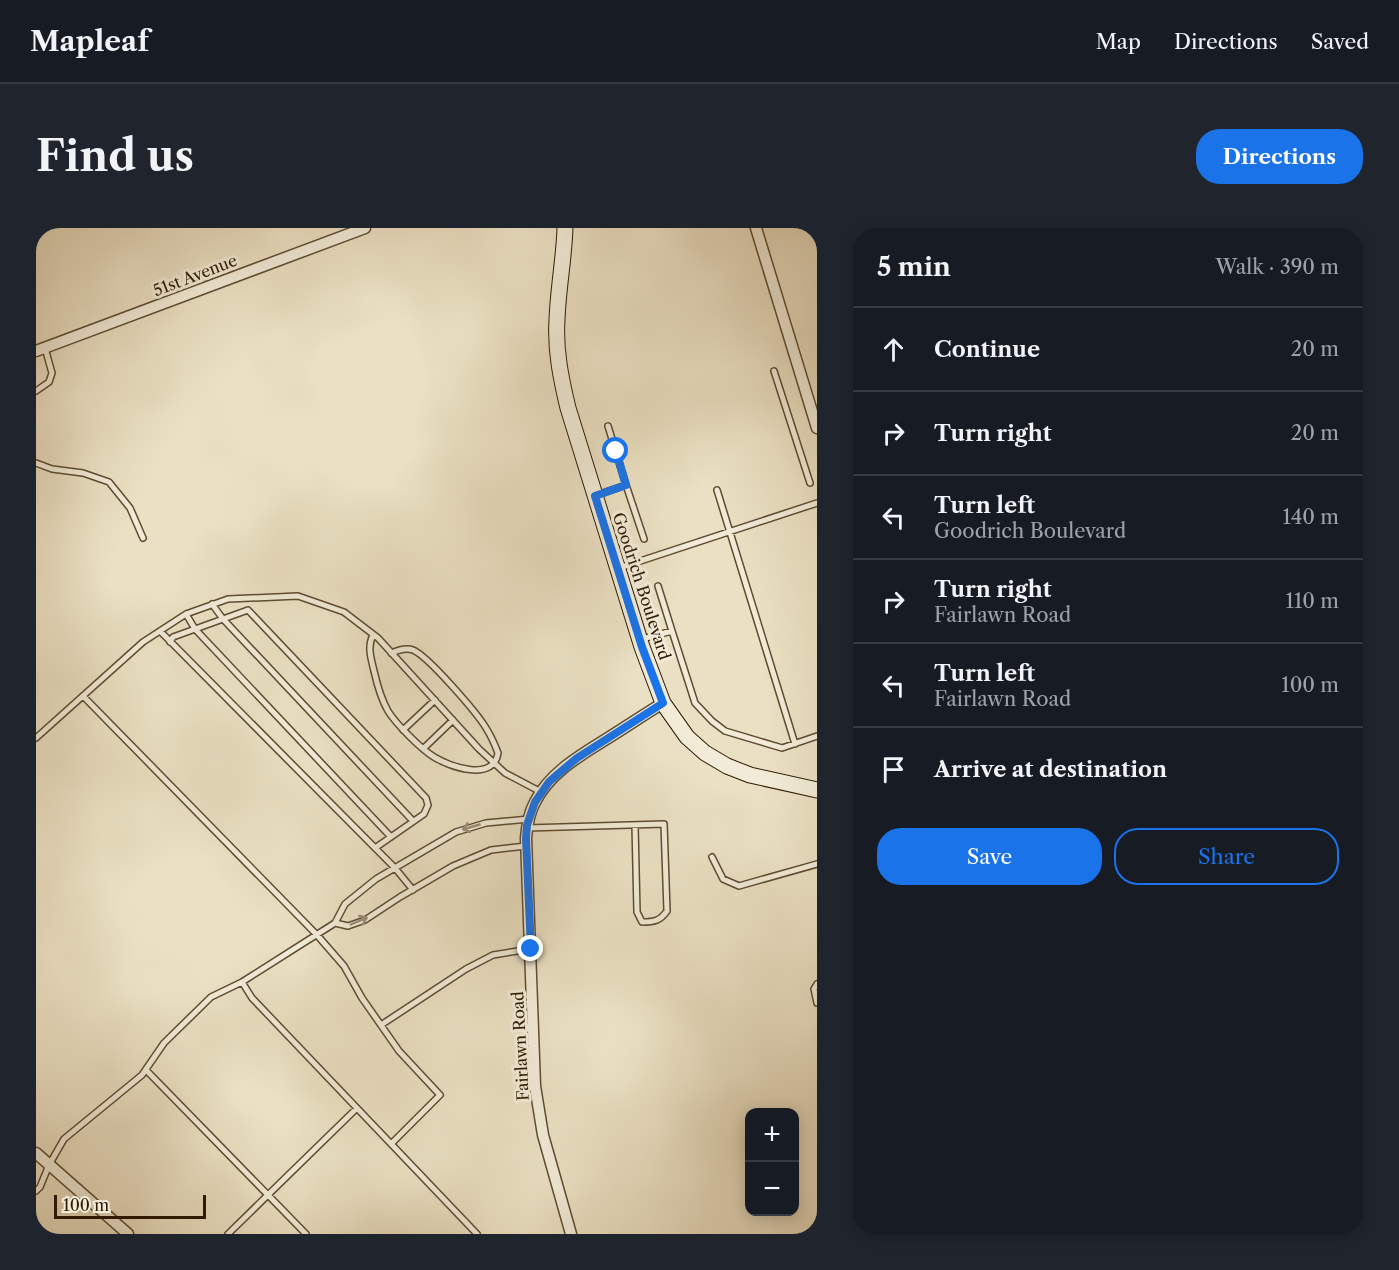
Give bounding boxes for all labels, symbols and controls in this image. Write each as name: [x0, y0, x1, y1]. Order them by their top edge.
text: Mapleaf: [30, 24, 149, 58]
text: Map: [1096, 29, 1141, 54]
text: Directions: [1174, 29, 1278, 54]
text: Saved: [1311, 29, 1369, 54]
button: Directions: [1196, 129, 1363, 184]
text: Find us: [36, 130, 194, 182]
street label: 51st Avenue: [150, 250, 240, 300]
text: 5 min: [877, 251, 951, 283]
text: Walk · 390 m: [1216, 255, 1339, 279]
icon: ahead: [877, 333, 910, 366]
text: Continue: [934, 336, 1040, 363]
text: 20 m: [1291, 337, 1339, 361]
icon: right: [877, 417, 910, 450]
text: Turn right: [934, 420, 1052, 447]
text: 20 m: [1291, 421, 1339, 445]
route start: [602, 437, 628, 463]
text: Turn left: [934, 492, 1035, 519]
icon: left: [877, 501, 910, 534]
text: 140 m: [1282, 505, 1339, 529]
street label: Goodrich Boulevard: [609, 510, 675, 662]
text: Goodrich Boulevard: [934, 519, 1126, 543]
text: Turn right: [934, 576, 1052, 603]
icon: right: [877, 585, 910, 618]
text: 110 m: [1286, 589, 1339, 613]
text: Fairlawn Road: [934, 603, 1071, 627]
text: Turn left: [934, 660, 1035, 687]
icon: left: [877, 669, 910, 702]
text: 100 m: [1281, 673, 1339, 697]
text: Fairlawn Road: [934, 687, 1071, 711]
icon: arrive: [877, 753, 910, 786]
text: Arrive at destination: [934, 756, 1167, 783]
one-way arrow: [462, 822, 481, 833]
button: Save: [877, 828, 1102, 885]
button: Share: [1114, 828, 1339, 885]
one-way arrow: [350, 915, 368, 926]
route end: [517, 935, 543, 961]
street label: Fairlawn Road: [507, 990, 533, 1101]
map controls: [745, 1108, 799, 1216]
button: +: [745, 1108, 799, 1162]
button: −: [745, 1162, 799, 1216]
scale bar: [54, 1192, 206, 1220]
text: 100 m: [63, 1195, 109, 1215]

